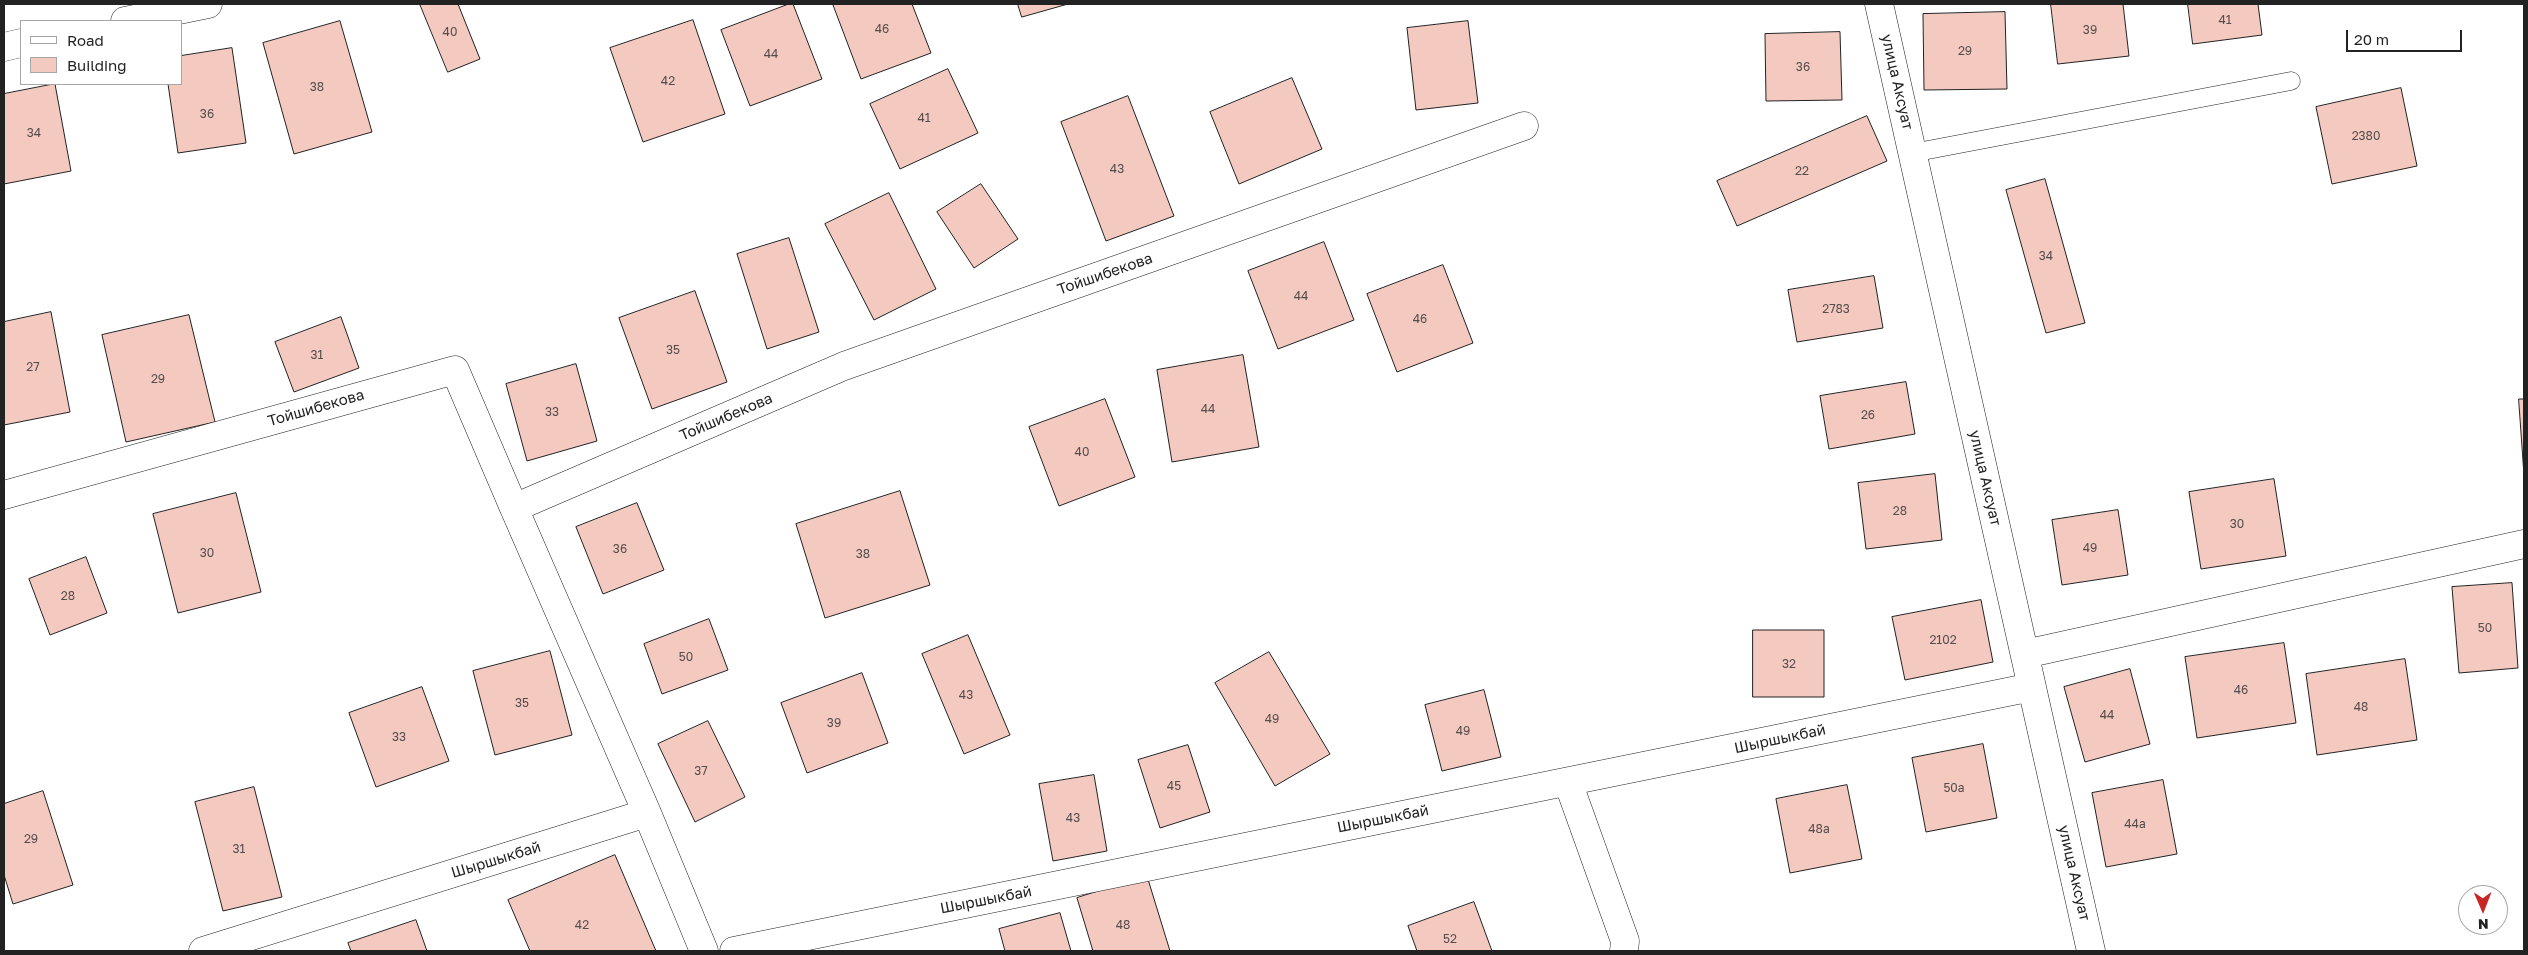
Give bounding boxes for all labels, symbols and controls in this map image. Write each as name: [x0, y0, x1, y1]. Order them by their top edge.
house number: 41: [2218, 13, 2232, 27]
legend: [20, 20, 182, 85]
scale bar: [2348, 20, 2464, 52]
house number: 46: [875, 22, 889, 36]
house number: 39: [2083, 23, 2097, 37]
house number: 40: [443, 25, 457, 39]
text: 20 m: [2354, 30, 2389, 48]
text: Road: [67, 31, 104, 49]
street label: улица Аксуат: [1877, 32, 1917, 132]
house number: 29: [1958, 44, 1972, 58]
house number: 44: [764, 47, 778, 61]
text: Building: [67, 56, 127, 74]
house number: 36: [1796, 60, 1810, 74]
house number: 42: [661, 74, 675, 88]
house number: 38: [310, 80, 324, 94]
house number: 36: [200, 107, 214, 121]
house number: 41: [917, 111, 931, 125]
house number: 34: [27, 126, 41, 140]
house number: 2380: [2352, 129, 2380, 143]
house number: 43: [1110, 162, 1124, 176]
house number: 22: [1795, 164, 1809, 178]
street label: Тойшибекова: [1055, 249, 1155, 299]
house number: 34: [2039, 249, 2053, 263]
house number: 44: [1294, 289, 1308, 303]
house number: 2783: [1822, 302, 1850, 316]
house number: 46: [1413, 312, 1427, 326]
house number: 35: [666, 343, 680, 357]
house number: 31: [311, 348, 323, 362]
house number: 27: [26, 360, 40, 374]
house number: 29: [151, 372, 165, 386]
street label: Тойшибекова: [266, 386, 366, 430]
street label: Тойшибекова: [677, 389, 775, 445]
house number: 44: [1201, 402, 1215, 416]
house number: 33: [545, 405, 559, 419]
house number: 26: [1861, 408, 1875, 422]
street label: улица Аксуат: [1965, 428, 2005, 528]
house number: 40: [1075, 445, 1089, 459]
house number: 28: [1893, 504, 1907, 518]
house number: 30: [2230, 517, 2244, 531]
house number: 49: [2083, 541, 2097, 555]
house number: 36: [613, 542, 627, 556]
house number: 30: [200, 546, 214, 560]
house number: 38: [856, 547, 870, 561]
house number: 28: [61, 589, 75, 603]
house number: 50: [2478, 621, 2492, 635]
house number: 2102: [1929, 633, 1957, 647]
house number: 50: [679, 650, 693, 664]
house number: 32: [1782, 657, 1796, 671]
house number: 46: [2234, 683, 2248, 697]
house number: 43: [959, 688, 973, 702]
house number: 35: [515, 696, 529, 710]
house number: 48: [2354, 700, 2368, 714]
house number: 44: [2100, 708, 2114, 722]
house number: 49: [1265, 712, 1279, 726]
house number: 39: [827, 716, 841, 730]
street label: Шыршыкбай: [1733, 721, 1827, 757]
house number: 49: [1456, 724, 1470, 738]
house number: 33: [392, 730, 406, 744]
house number: 37: [694, 764, 708, 778]
house number: 45: [1167, 779, 1181, 793]
house number: 50а: [1943, 781, 1965, 795]
street label: Шыршыкбай: [1336, 801, 1430, 837]
house number: 43: [1066, 811, 1080, 825]
house number: 44а: [2124, 817, 2146, 831]
house number: 48а: [1808, 822, 1830, 836]
street label: улица Аксуат: [2054, 823, 2094, 923]
house number: 29: [24, 832, 38, 846]
street label: Шыршыкбай: [449, 838, 543, 882]
house number: 31: [233, 842, 245, 856]
street label: Шыршыкбай: [939, 882, 1033, 918]
north arrow: [2458, 885, 2508, 935]
text: N: [2478, 916, 2489, 933]
house number: 42: [575, 918, 589, 932]
house number: 48: [1116, 918, 1130, 932]
house number: 52: [1443, 932, 1457, 946]

